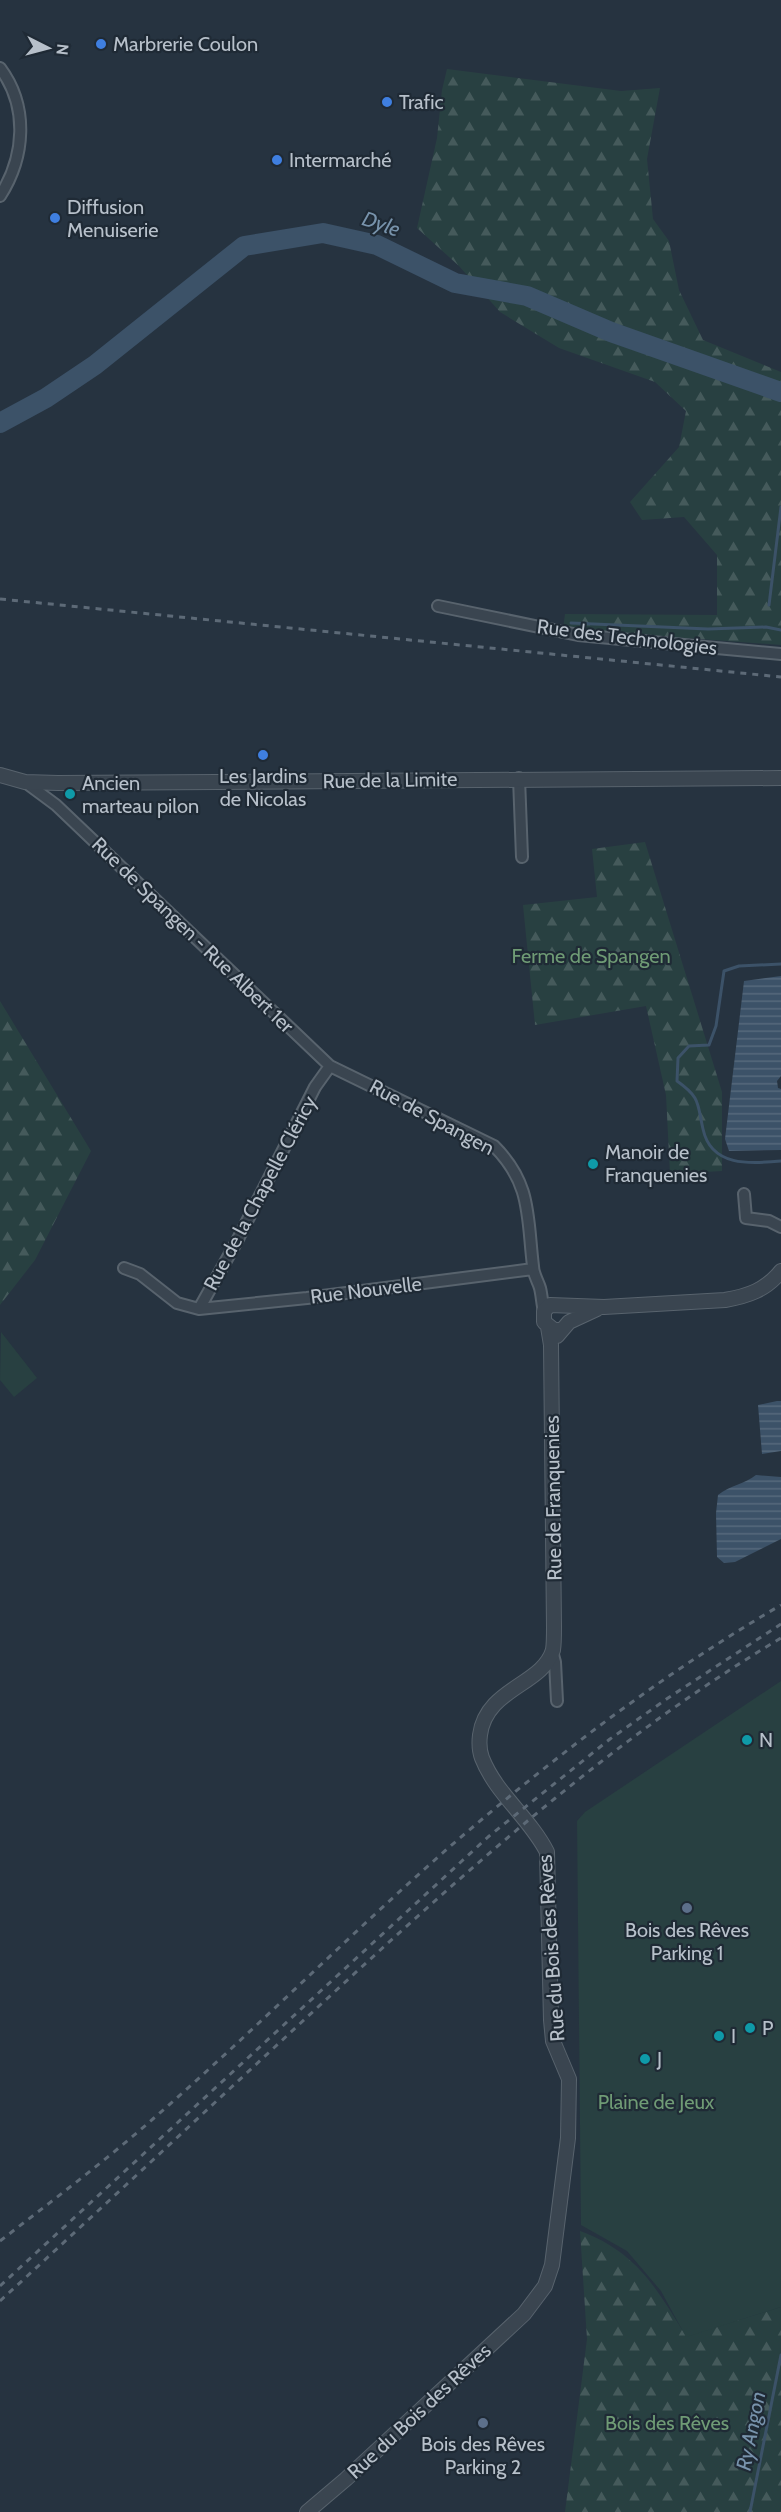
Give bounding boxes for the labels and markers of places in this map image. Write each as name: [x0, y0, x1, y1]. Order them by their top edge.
place label: Marbrerie Coulon: [113, 32, 258, 56]
marker: Marbrerie Coulon: [94, 37, 108, 51]
place label: Trafic: [399, 90, 444, 114]
marker: Trafic: [380, 95, 394, 109]
place label: Intermarché: [289, 148, 392, 172]
marker: Intermarché: [270, 153, 284, 167]
place label: Diffusion Menuiserie: [67, 195, 158, 242]
marker: Diffusion Menuiserie: [48, 211, 62, 225]
marker: Les Jardins de Nicolas: [256, 748, 270, 762]
place label: Les Jardins de Nicolas: [219, 764, 307, 811]
place label: Ancien marteau pilon: [82, 771, 199, 818]
marker: Ancien marteau pilon: [63, 787, 77, 801]
place label: Manoir de Franquenies: [605, 1140, 707, 1187]
marker: Manoir de Franquenies: [586, 1157, 600, 1171]
place label: N: [759, 1728, 773, 1752]
marker: N: [740, 1733, 754, 1747]
marker: Bois des Rêves Parking 1: [680, 1901, 694, 1915]
place label: Bois des Rêves Parking 1: [625, 1918, 749, 1965]
place label: P: [762, 2016, 773, 2040]
marker: P: [743, 2021, 757, 2035]
place label: I: [731, 2024, 736, 2048]
marker: I: [712, 2029, 726, 2043]
place label: J: [656, 2047, 662, 2071]
marker: J: [638, 2052, 652, 2066]
marker: Bois des Rêves Parking 2: [476, 2416, 490, 2430]
place label: Bois des Rêves Parking 2: [421, 2432, 545, 2479]

